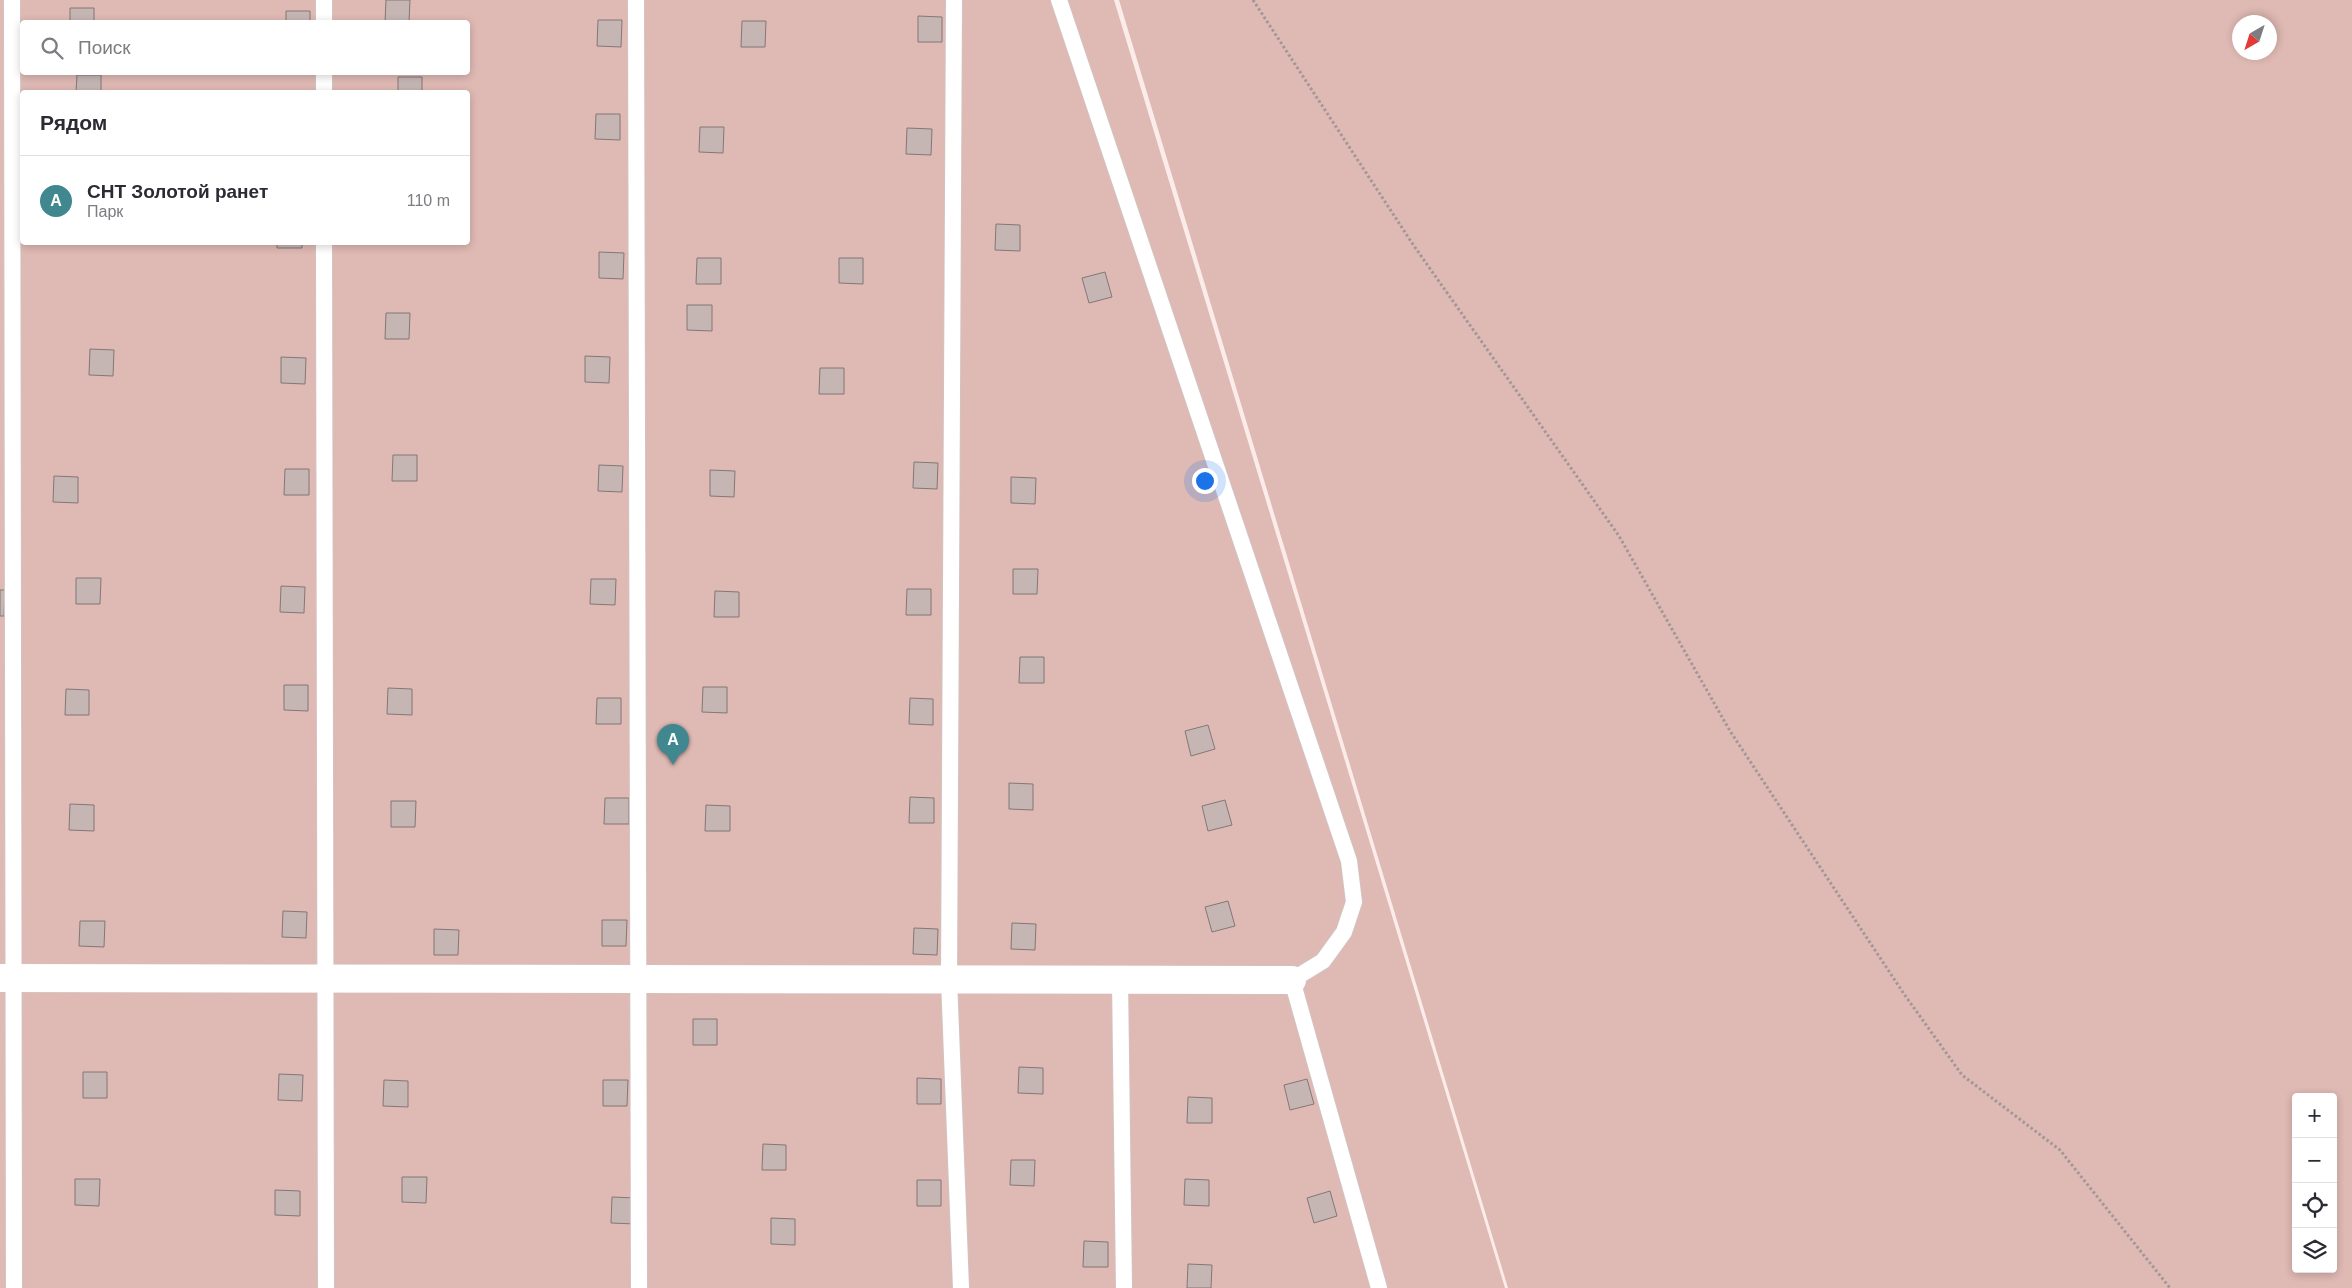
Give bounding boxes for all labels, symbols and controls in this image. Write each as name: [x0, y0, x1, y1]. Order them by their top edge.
north arrow: [2232, 15, 2277, 60]
search box: [20, 20, 470, 75]
icon: search: [38, 34, 66, 62]
text: Поиск: [78, 37, 131, 58]
text: Рядом: [40, 111, 107, 134]
text: СНТ Золотой ранет: [87, 181, 268, 202]
text: A: [50, 192, 62, 209]
text: 110 m: [407, 192, 450, 209]
text: Парк: [87, 203, 123, 220]
your location: [1192, 468, 1218, 494]
pin: A: [657, 724, 689, 765]
map controls: [2292, 1093, 2337, 1273]
button: +: [2292, 1093, 2337, 1138]
button: −: [2292, 1138, 2337, 1183]
button: locate: [2292, 1183, 2337, 1228]
button: layers: [2292, 1228, 2337, 1273]

